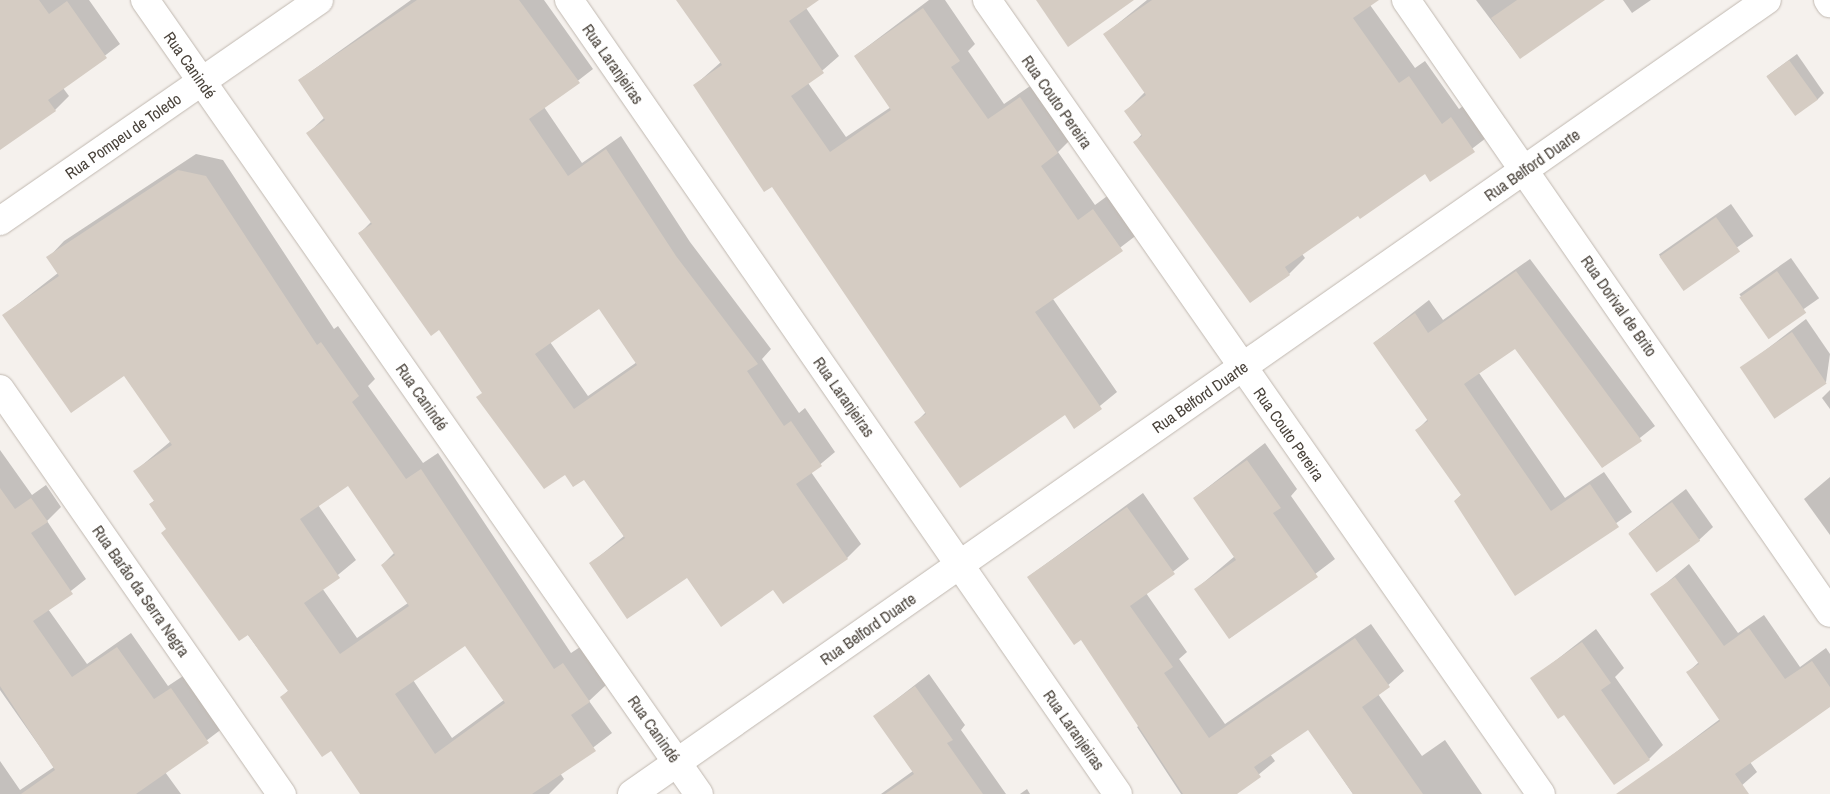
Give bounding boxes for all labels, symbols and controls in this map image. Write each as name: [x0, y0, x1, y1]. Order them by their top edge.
street label: Rua Laranjeiras: [578, 20, 648, 108]
street label: Rua Canindé: [160, 28, 220, 102]
street label: Rua Couto Pereira: [1018, 52, 1096, 152]
street label: Rua Pompeu de Toledo: [61, 89, 185, 183]
street label: Rua Belford Duarte: [1480, 125, 1584, 205]
street label: Rua Dorival de Brito: [1577, 252, 1661, 360]
street label: Rua Laranjeiras: [809, 353, 879, 441]
street label: Rua Belford Duarte: [1148, 357, 1252, 437]
street label: Rua Canindé: [392, 360, 452, 434]
street label: Rua Couto Pereira: [1250, 384, 1328, 484]
street label: Rua Barão da Serra Negra: [88, 522, 194, 660]
street label: Rua Belford Duarte: [816, 589, 920, 669]
street label: Rua Laranjeiras: [1039, 686, 1109, 774]
street label: Rua Canindé: [624, 692, 684, 766]

